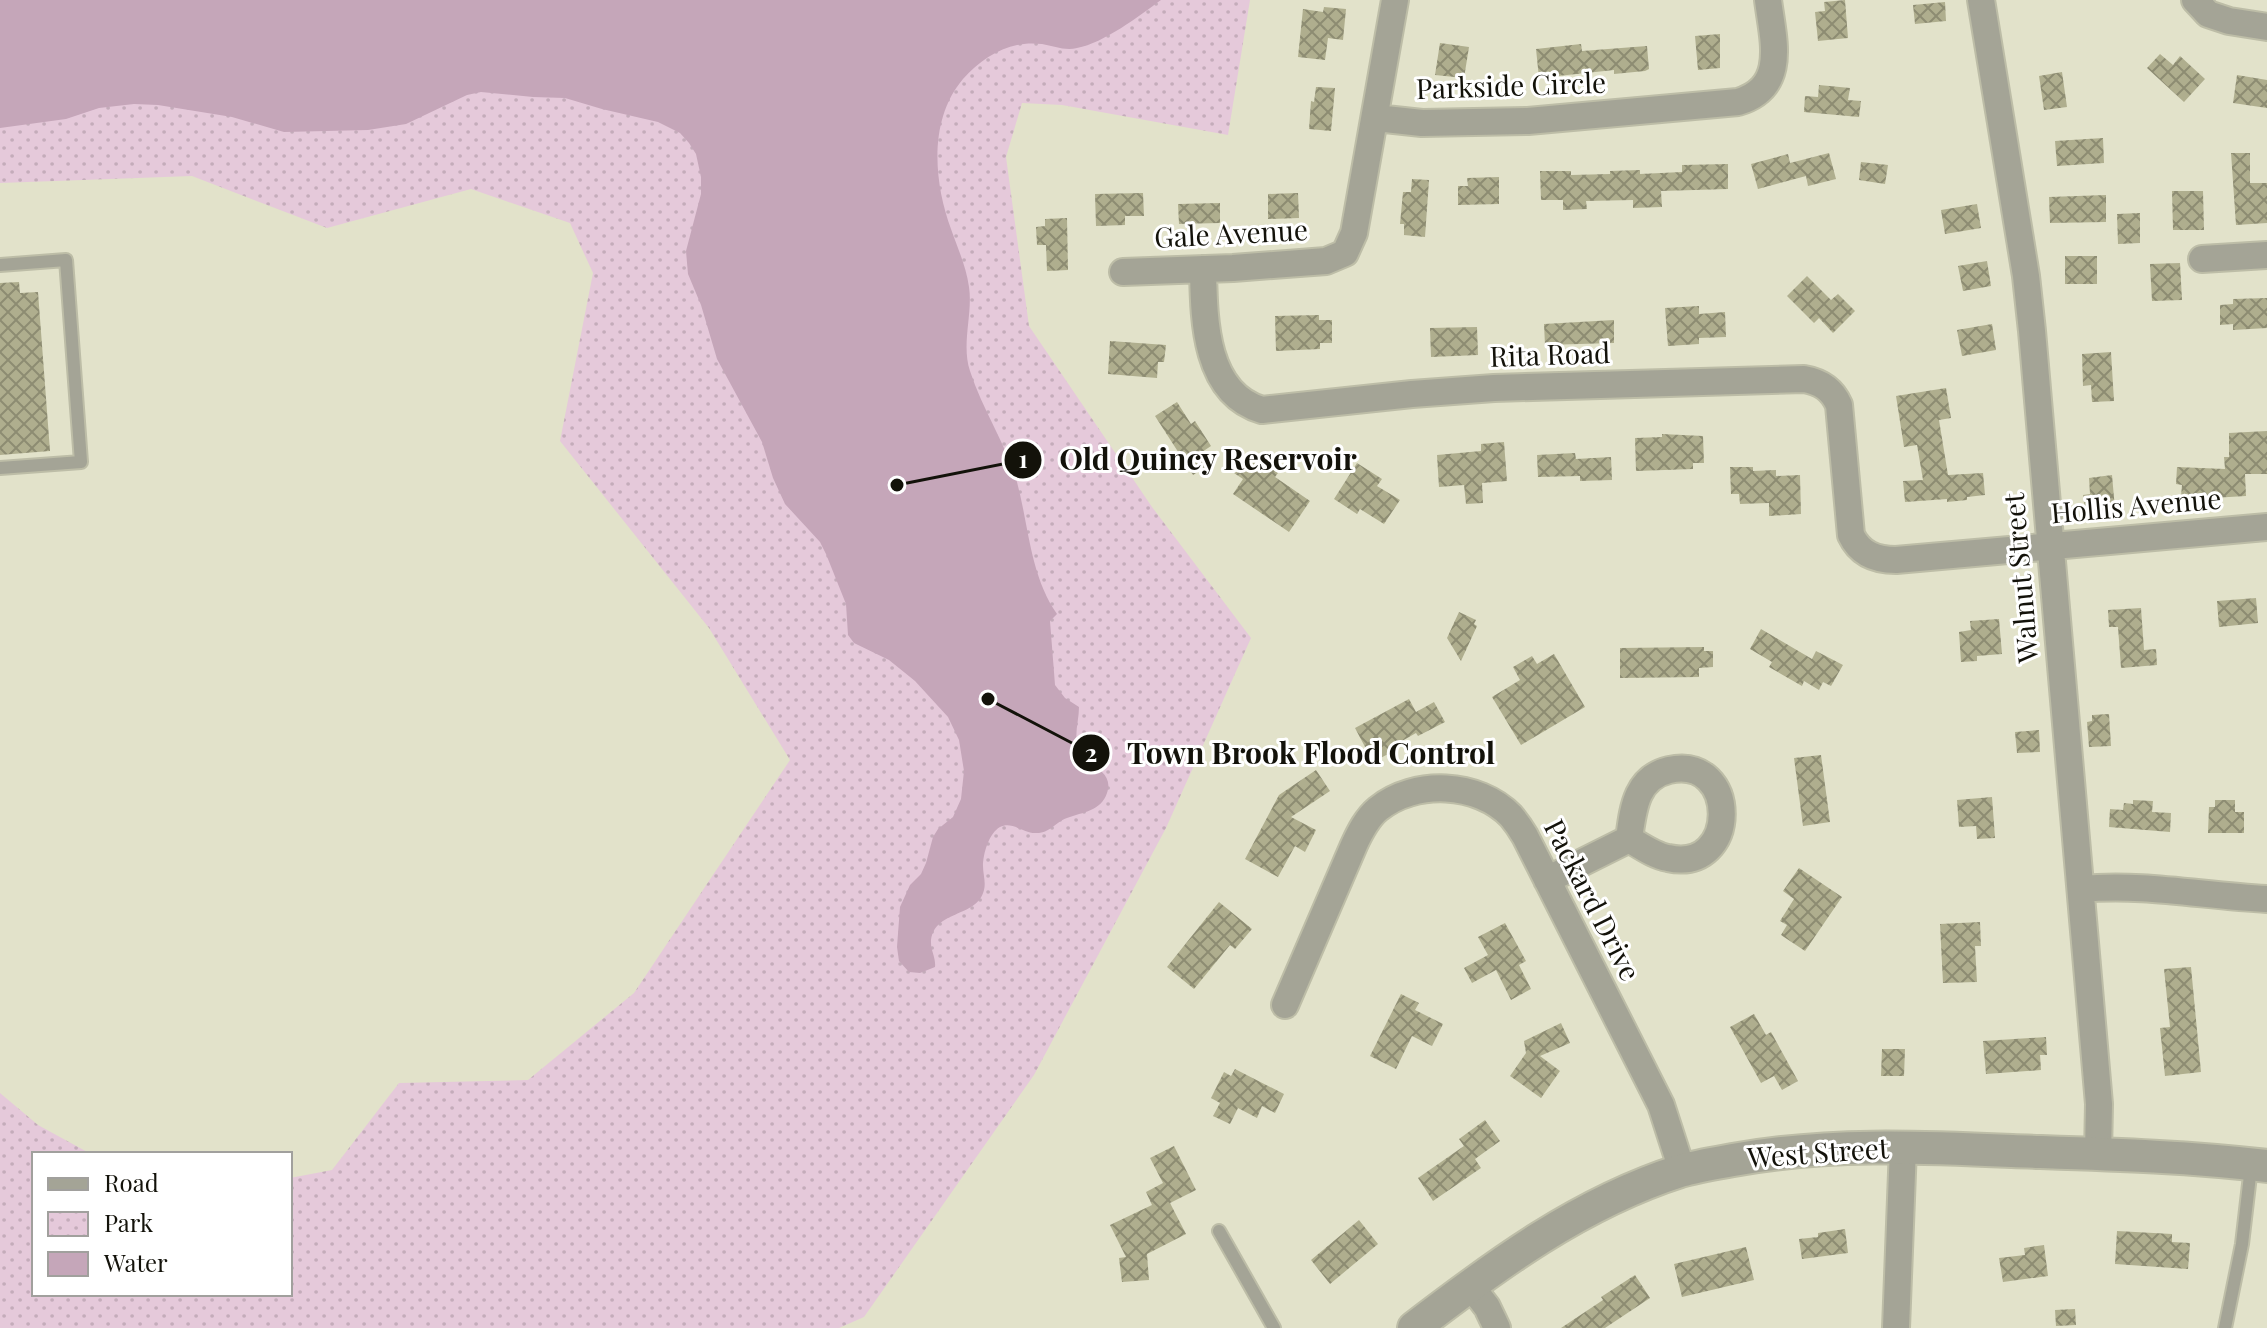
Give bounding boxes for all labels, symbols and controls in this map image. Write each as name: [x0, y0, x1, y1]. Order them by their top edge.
street label: Parkside Circle: [1415, 63, 1607, 106]
street label: Gale Avenue: [1153, 210, 1309, 255]
street label: Rita Road: [1489, 333, 1611, 374]
callout: Old Quincy Reservoir: [1003, 433, 1373, 487]
text: Old Quincy Reservoir: [1059, 438, 1357, 478]
text: 1: [1018, 442, 1028, 474]
street label: Hollis Avenue: [2049, 479, 2223, 530]
street label: Walnut Street: [1994, 491, 2045, 666]
callout: Town Brook Flood Control: [1071, 726, 1511, 780]
text: Town Brook Flood Control: [1127, 732, 1495, 772]
text: 2: [1085, 736, 1097, 768]
street label: Packard Drive: [1537, 812, 1650, 986]
street label: West Street: [1745, 1128, 1891, 1175]
legend: [32, 1152, 292, 1296]
text: Road: [104, 1166, 159, 1198]
text: Park: [104, 1206, 154, 1238]
text: Water: [103, 1246, 168, 1278]

